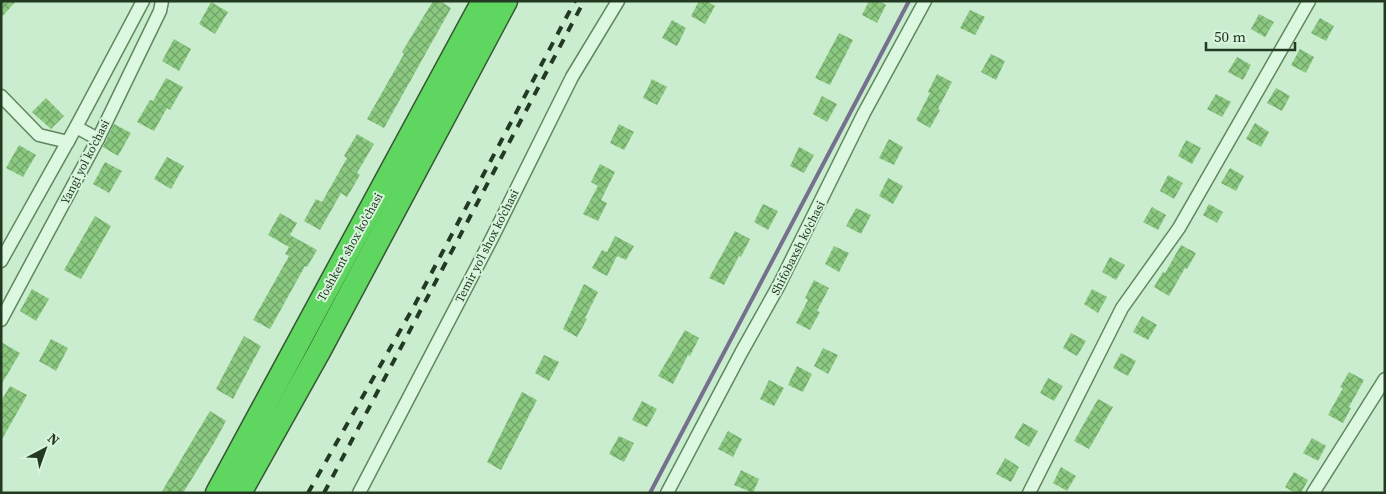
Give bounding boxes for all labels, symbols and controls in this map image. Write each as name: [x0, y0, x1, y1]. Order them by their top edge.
scale bar: [1206, 20, 1295, 52]
text: 50 m: [1214, 26, 1246, 47]
street label: Yangi yol ko'chasi: [57, 116, 113, 207]
street label: Temir yo'l shox ko'chasi: [451, 186, 523, 305]
street label: Toshkent shox ko'chasi: [314, 190, 387, 304]
street label: Shifobaxsh ko'chasi: [767, 198, 829, 298]
north arrow: [20, 424, 70, 474]
text: N: [43, 428, 64, 450]

